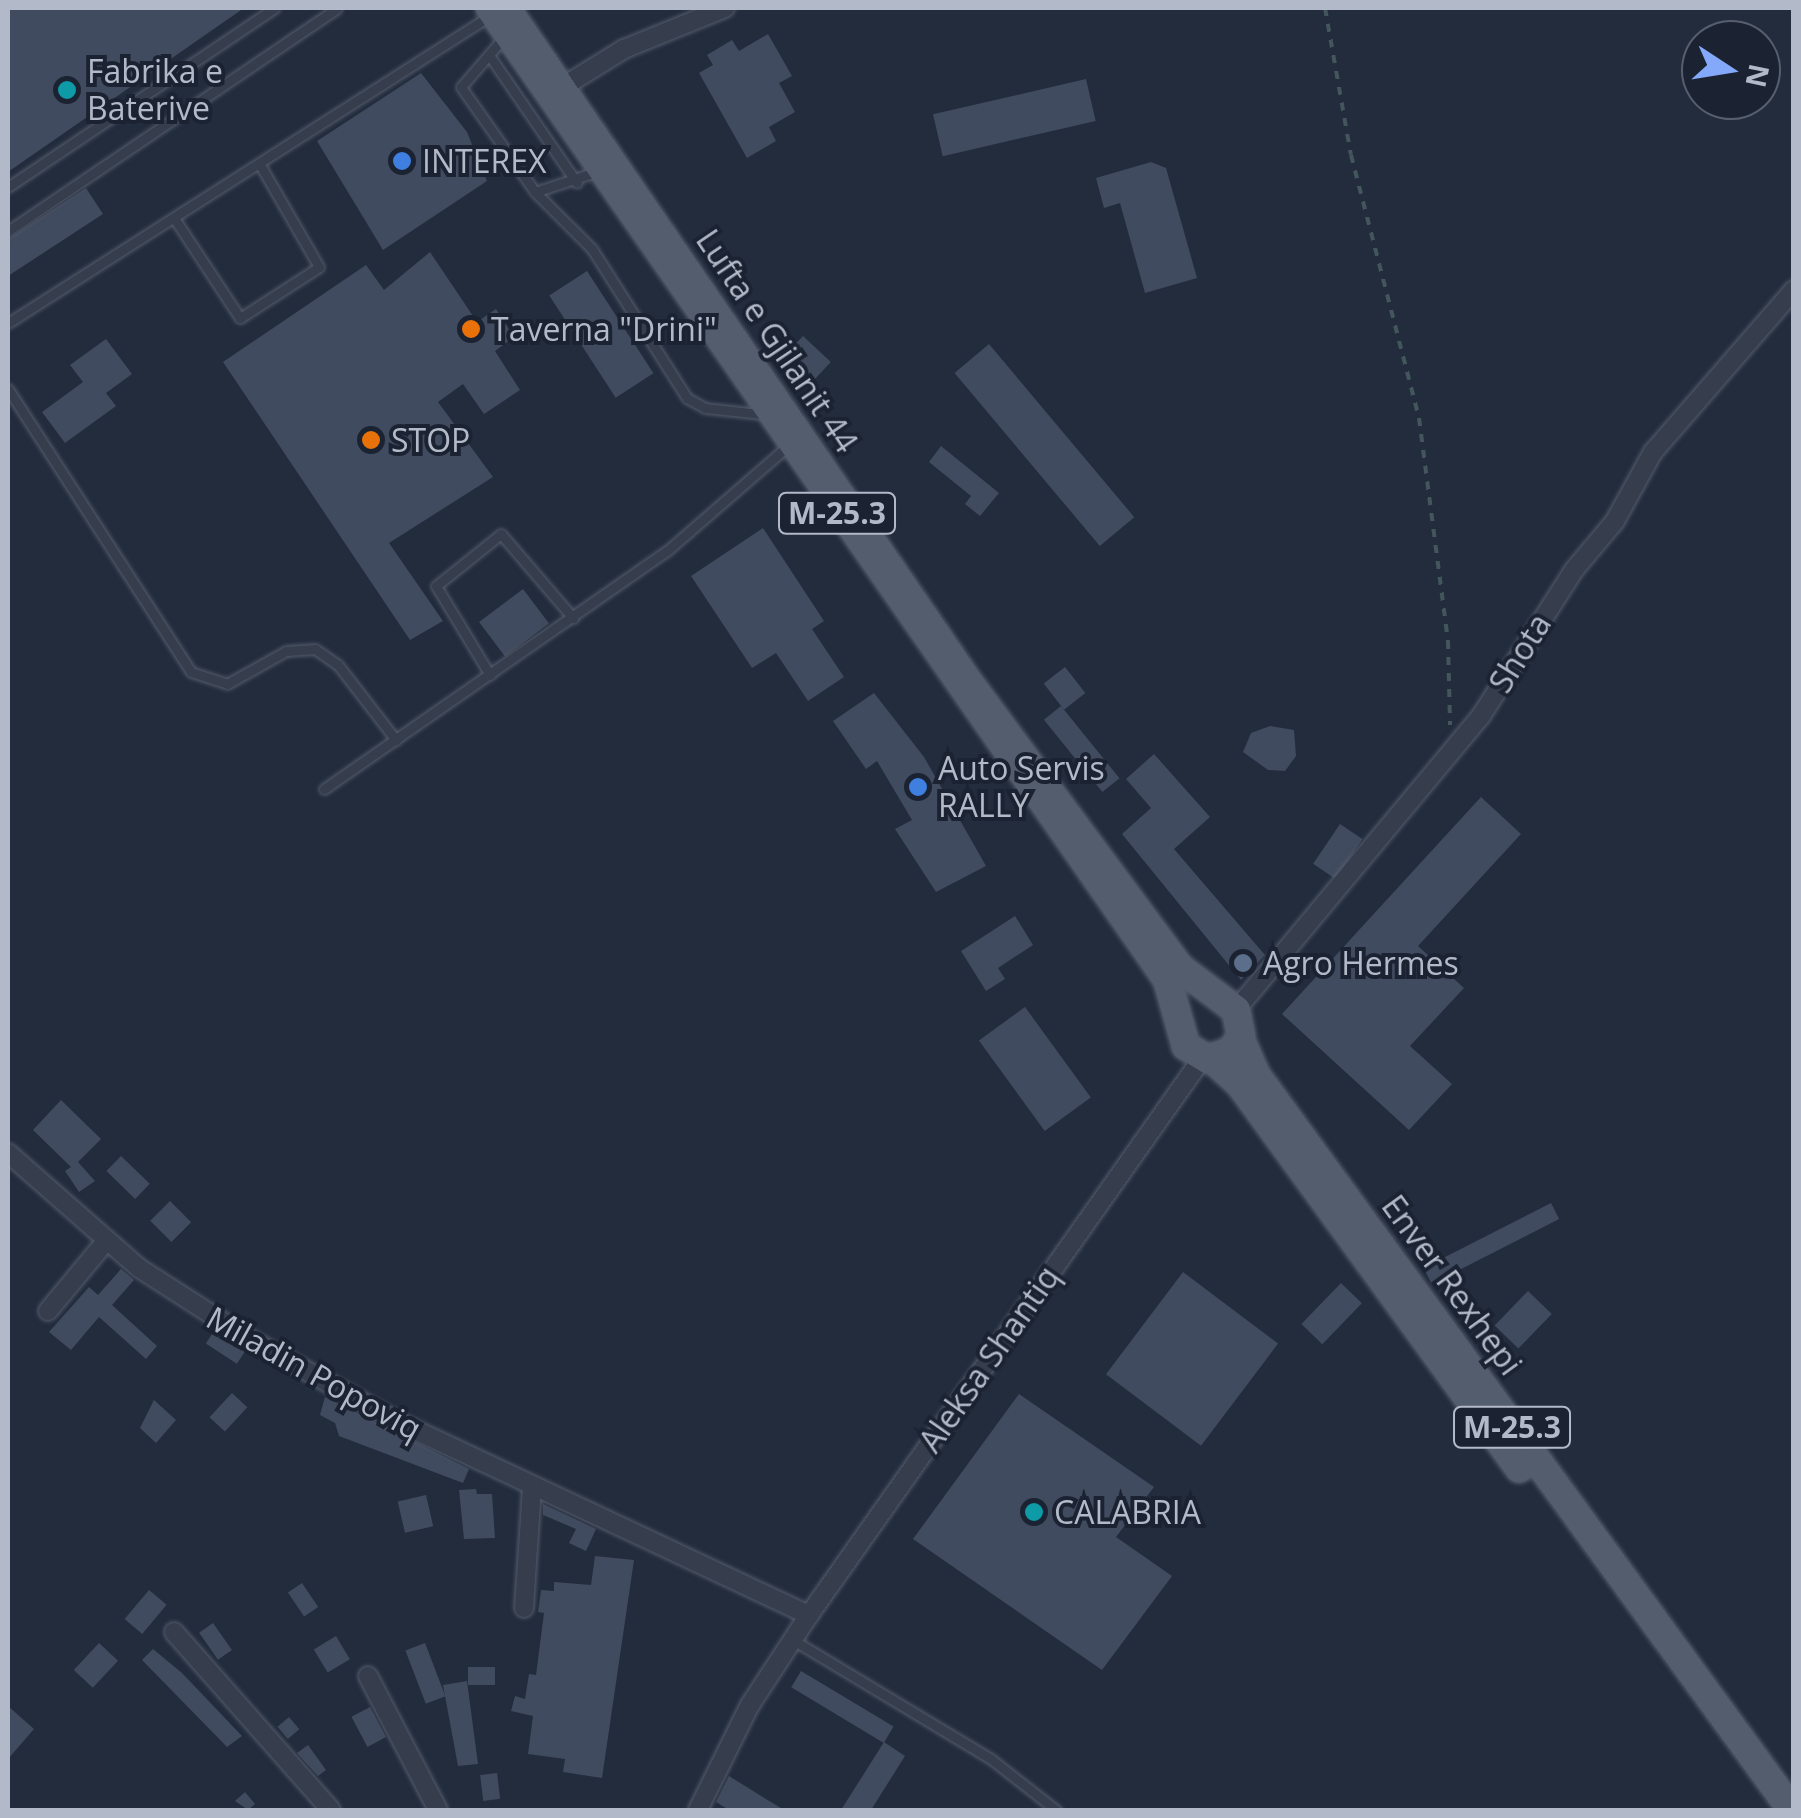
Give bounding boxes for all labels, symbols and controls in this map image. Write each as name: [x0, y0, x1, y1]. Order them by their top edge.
north arrow: [1681, 20, 1781, 120]
place label: Fabrika e Baterive: [87, 53, 223, 128]
text: N: [1737, 61, 1779, 91]
marker: Fabrika e Baterive: [56, 79, 78, 101]
place label: INTEREX: [422, 142, 546, 180]
marker: INTEREX: [391, 150, 413, 172]
street label: Lufta e Gjilanit 44: [688, 222, 866, 460]
place label: Taverna "Drini": [491, 310, 717, 348]
marker: Taverna "Drini": [460, 318, 482, 340]
place label: STOP: [391, 421, 470, 459]
marker: STOP: [360, 429, 382, 451]
road number: M-25.3: [777, 488, 897, 538]
street label: Shota: [1481, 607, 1559, 699]
place label: Auto Servis RALLY: [938, 750, 1105, 825]
marker: Auto Servis RALLY: [907, 776, 929, 798]
place label: Agro Hermes: [1263, 944, 1459, 982]
marker: Agro Hermes: [1232, 952, 1254, 974]
street label: Enver Rexhepi: [1374, 1188, 1530, 1382]
street label: Aleksa Shantiq: [911, 1259, 1067, 1459]
street label: Miladin Popoviq: [200, 1298, 428, 1448]
road number: M-25.3: [1452, 1402, 1572, 1452]
place label: CALABRIA: [1054, 1493, 1201, 1531]
marker: CALABRIA: [1023, 1501, 1045, 1523]

